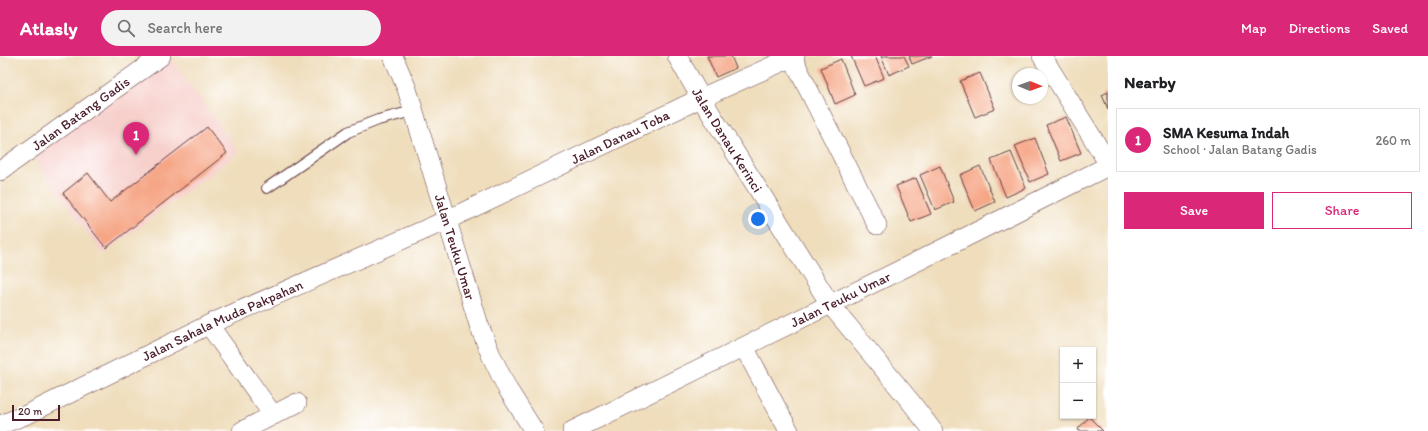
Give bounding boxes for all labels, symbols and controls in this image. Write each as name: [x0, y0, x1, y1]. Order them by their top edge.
search box: [101, 10, 381, 46]
text: Atlasly: [20, 17, 77, 40]
icon: search: [115, 17, 137, 39]
text: Search here: [147, 19, 223, 37]
text: Map: [1241, 20, 1267, 37]
text: Directions: [1289, 20, 1350, 37]
text: Saved: [1372, 20, 1408, 37]
north arrow: [1012, 68, 1048, 104]
text: Nearby: [1124, 72, 1176, 92]
street label: Jalan Batang Gadis: [28, 73, 133, 154]
street label: Jalan Danau Kerinci: [688, 85, 766, 195]
street label: Jalan Danau Toba: [568, 106, 673, 168]
pin: 1: [123, 122, 149, 155]
text: SMA Kesuma Indah: [1163, 124, 1289, 142]
text: 1: [1135, 133, 1141, 148]
text: 260 m: [1375, 133, 1411, 148]
text: School · Jalan Batang Gadis: [1163, 142, 1317, 157]
street label: Jalan Teuku Umar: [431, 192, 479, 302]
button: Save: [1124, 192, 1264, 229]
button: Share: [1272, 192, 1412, 229]
your location: [748, 209, 768, 229]
street label: Jalan Teuku Umar: [788, 267, 894, 331]
street label: Jalan Sahala Muda Pakpahan: [139, 276, 305, 365]
map controls: [1060, 347, 1096, 419]
button: +: [1060, 347, 1096, 383]
button: −: [1060, 383, 1096, 419]
scale bar: [12, 403, 60, 422]
text: 20 m: [18, 405, 42, 418]

